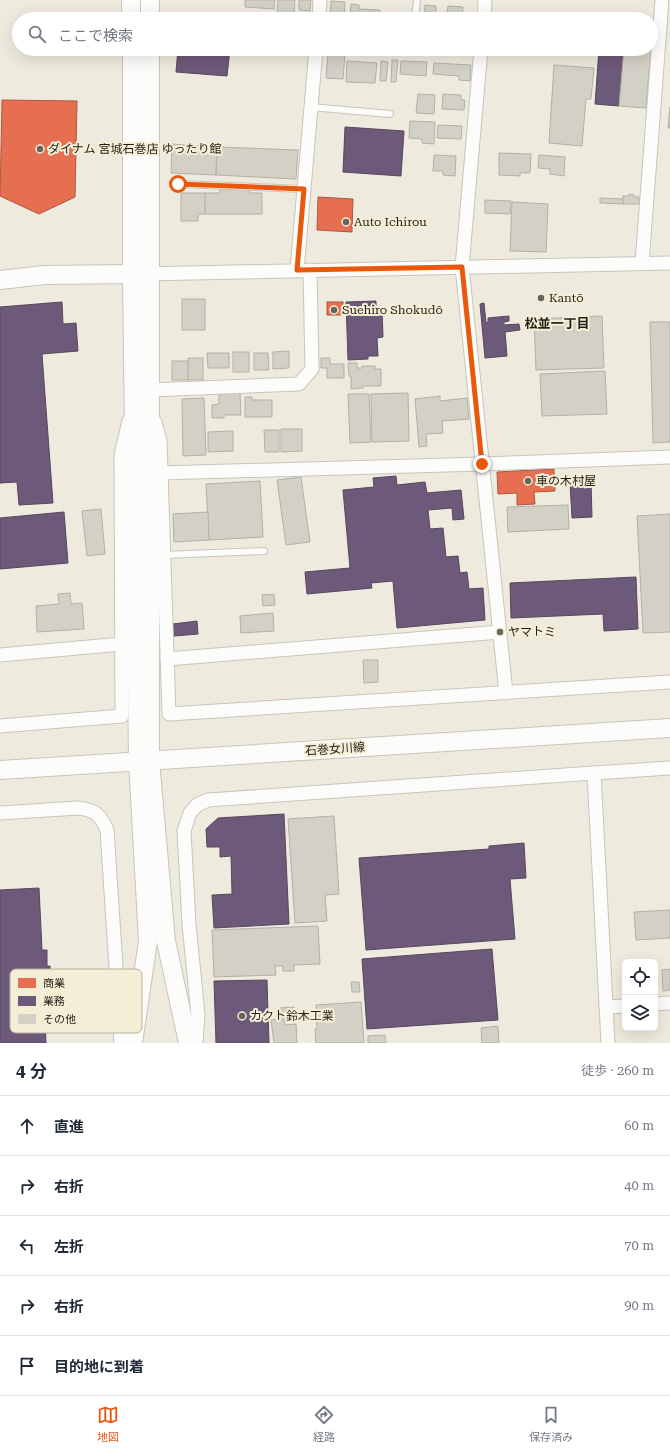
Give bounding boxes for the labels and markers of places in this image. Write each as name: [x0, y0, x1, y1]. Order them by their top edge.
place label: ダイナム 宮城石巻店 ゆったり館: [48, 142, 221, 156]
marker: ダイナム 宮城石巻店 ゆったり館: [35, 144, 45, 154]
place label: Auto Ichirou: [354, 215, 427, 229]
marker: Auto Ichirou: [341, 217, 351, 227]
place label: Kantō: [549, 291, 584, 305]
marker: Kantō: [536, 293, 546, 303]
place label: Suehiro Shokudō: [342, 303, 443, 317]
marker: Suehiro Shokudō: [329, 305, 339, 315]
place label: 車の木村屋: [536, 474, 596, 488]
marker: 車の木村屋: [523, 476, 533, 486]
place label: ヤマトミ: [508, 625, 556, 639]
marker: ヤマトミ: [495, 627, 505, 637]
place label: カクト鈴木工業: [250, 1009, 334, 1023]
marker: カクト鈴木工業: [237, 1011, 247, 1021]

